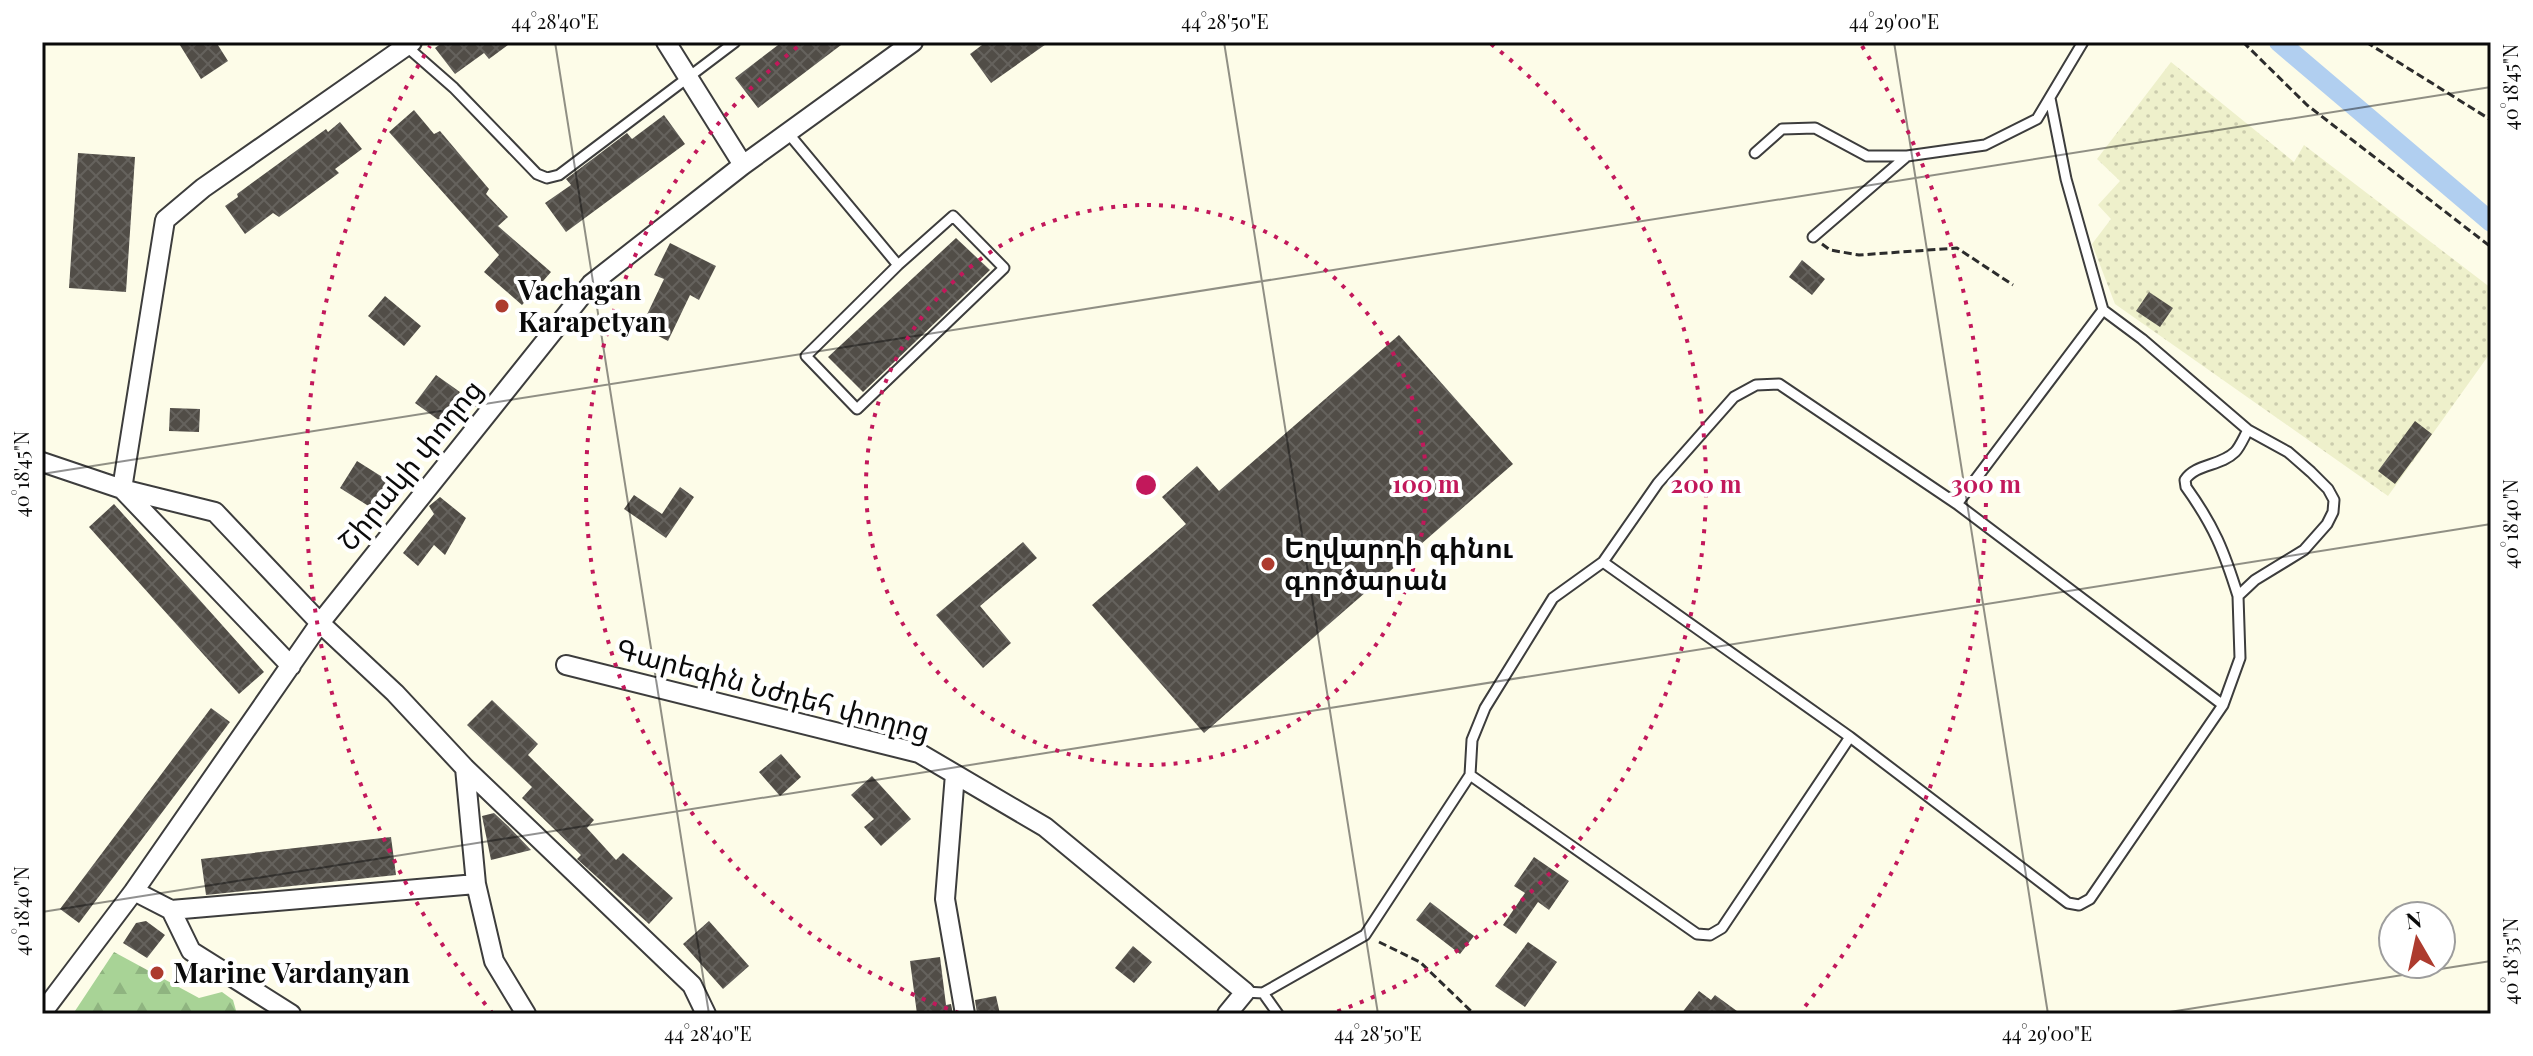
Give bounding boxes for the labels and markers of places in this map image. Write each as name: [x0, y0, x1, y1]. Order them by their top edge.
place label: Vachagan Karapetyan: [517, 270, 667, 339]
marker: Vachagan Karapetyan: [493, 297, 511, 315]
centre of rings: [1132, 471, 1160, 499]
place label: Եղվարդի գինու գործարան: [1284, 528, 1513, 597]
marker: Եղվարդի գինու գործարան: [1259, 555, 1277, 573]
place label: Marine Vardanyan: [173, 953, 410, 990]
marker: Marine Vardanyan: [148, 964, 166, 982]

